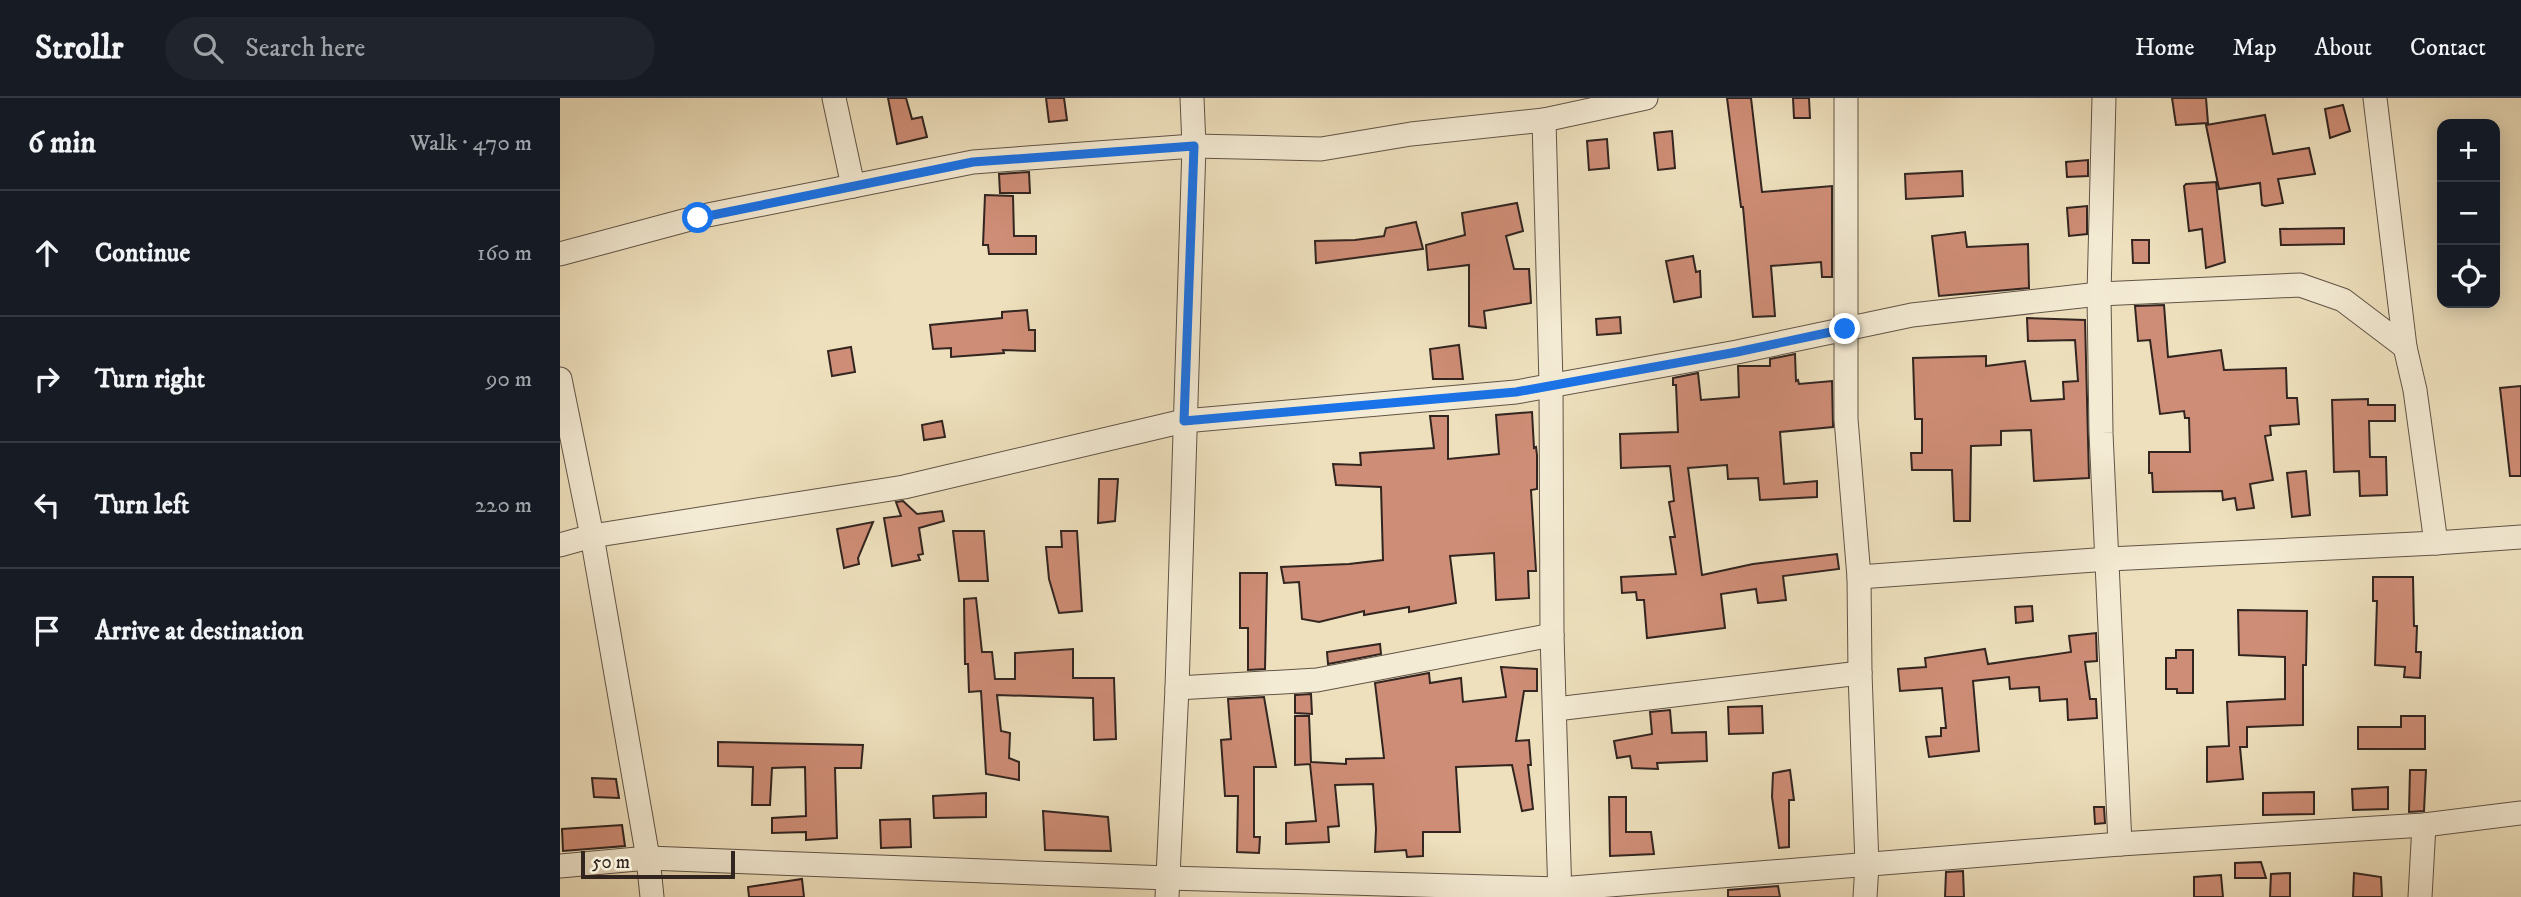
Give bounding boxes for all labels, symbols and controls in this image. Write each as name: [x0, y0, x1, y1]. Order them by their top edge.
search box: [165, 17, 655, 80]
text: Strollr: [35, 28, 123, 69]
icon: search: [189, 29, 227, 67]
text: Search here: [245, 32, 365, 65]
text: Home: [2135, 33, 2194, 63]
text: Map: [2232, 33, 2277, 63]
text: About: [2315, 33, 2372, 63]
text: Contact: [2410, 33, 2486, 63]
map controls: [2437, 119, 2500, 308]
button: +: [2437, 119, 2500, 182]
text: 6 min: [28, 125, 96, 162]
text: Walk · 470 m: [410, 129, 532, 158]
button: −: [2437, 182, 2500, 245]
route start: [682, 202, 713, 233]
icon: ahead: [28, 234, 66, 272]
text: Continue: [95, 237, 190, 270]
text: 160 m: [477, 239, 532, 268]
button: locate: [2437, 245, 2500, 308]
route end: [1829, 313, 1860, 344]
icon: right: [28, 360, 66, 398]
text: Turn right: [95, 363, 205, 396]
text: 90 m: [486, 365, 532, 394]
icon: left: [28, 486, 66, 524]
text: Turn left: [95, 489, 189, 522]
text: 220 m: [475, 491, 532, 520]
icon: arrive: [28, 612, 66, 650]
text: Arrive at destination: [95, 615, 304, 648]
scale bar: [581, 848, 735, 880]
text: 50 m: [592, 851, 630, 874]

